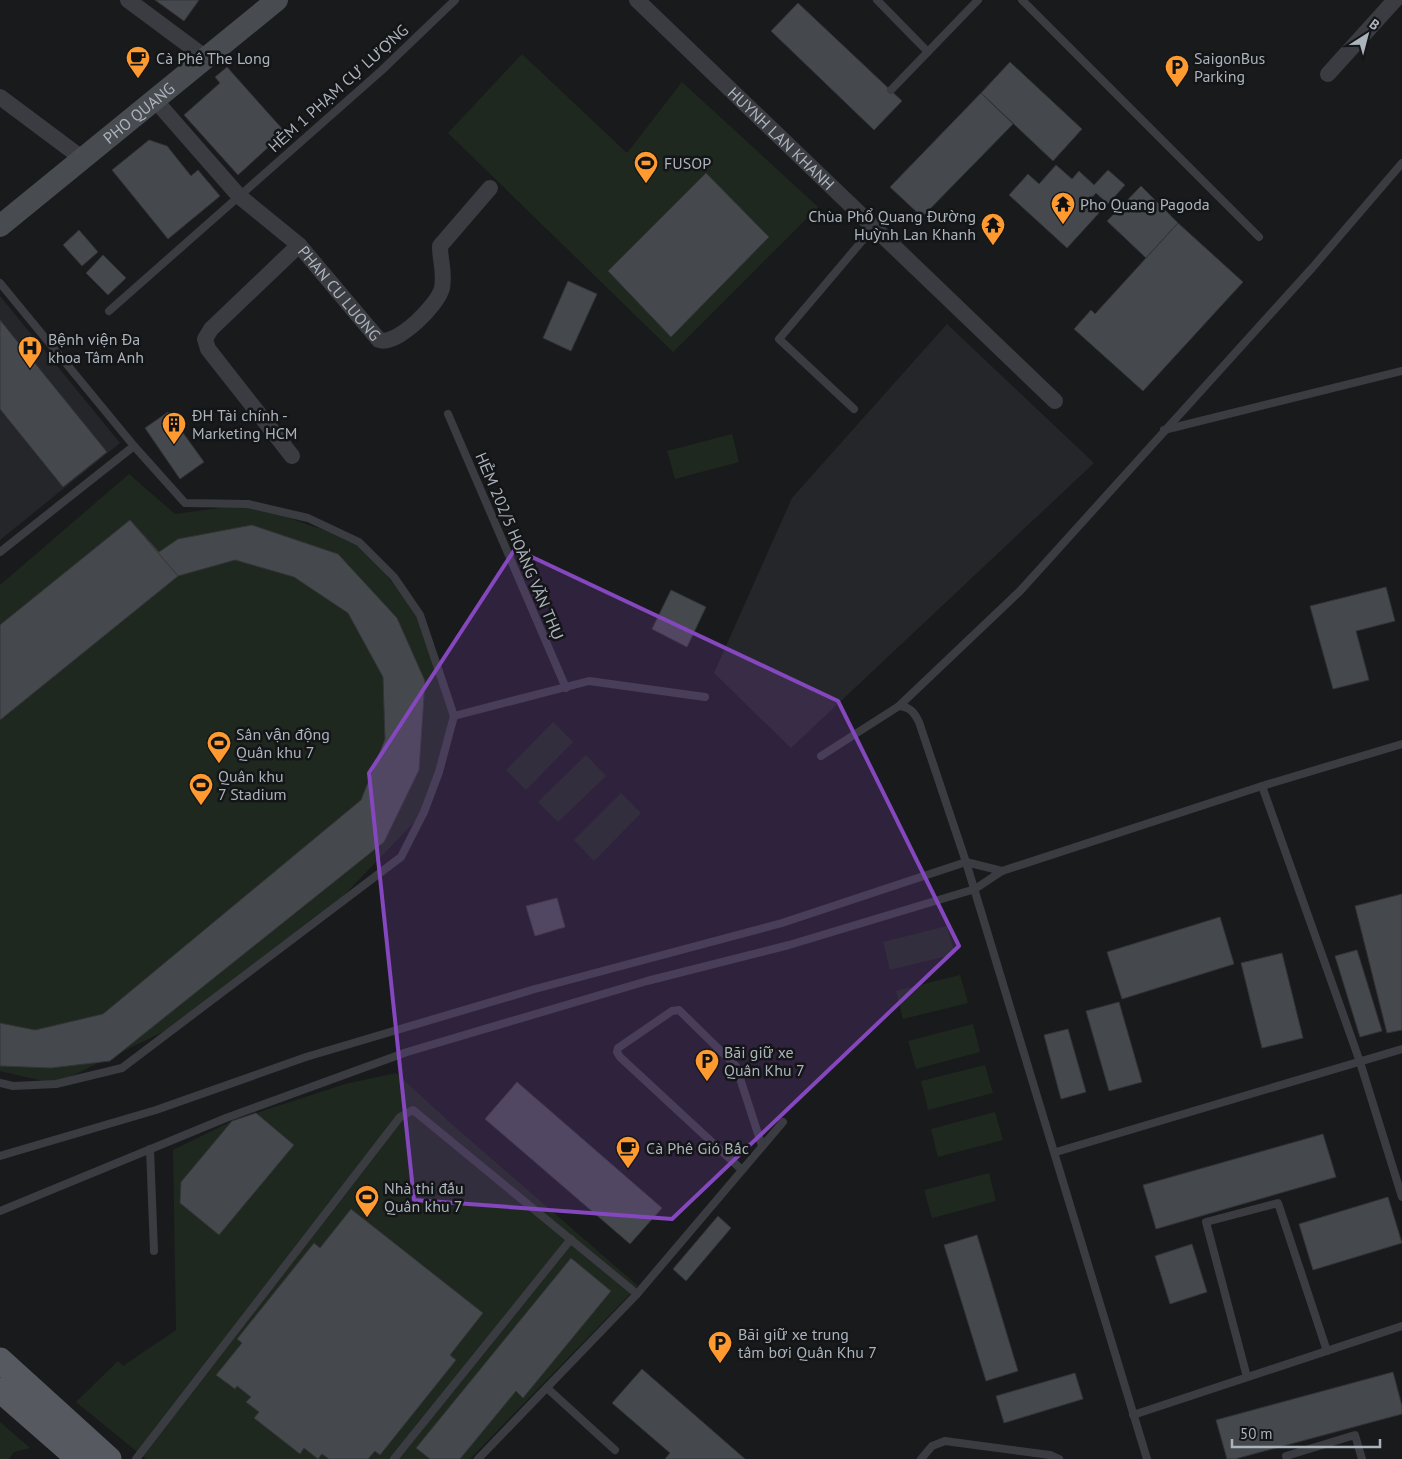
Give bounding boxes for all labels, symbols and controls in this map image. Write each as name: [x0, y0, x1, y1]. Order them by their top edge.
north arrow: [1342, 10, 1392, 60]
text: B: [1366, 15, 1383, 34]
street label: HẺM 1 PHẠM CỰ LƯỢNG: [264, 20, 412, 156]
cafe icon: Cà Phê The Long: [125, 45, 151, 79]
place label: Cà Phê The Long: [156, 48, 270, 68]
place label: SaigonBus Parking: [1194, 48, 1266, 86]
parking icon: SaigonBus Parking: [1164, 54, 1190, 88]
street label: PHO QUANG: [99, 78, 178, 148]
street label: HUYNH LAN KHANH: [724, 83, 839, 194]
sports icon: FUSOP: [633, 150, 659, 184]
place label: FUSOP: [664, 153, 711, 173]
temple icon: Pho Quang Pagoda: [1050, 191, 1076, 225]
place label: Pho Quang Pagoda: [1080, 194, 1210, 214]
place label: Chùa Phổ Quang Đường Huỳnh Lan Khanh: [808, 206, 976, 244]
temple icon: Chùa Phổ Quang Đường Huỳnh Lan Khanh: [980, 212, 1006, 246]
street label: PHAN CU LUONG: [294, 241, 385, 345]
place label: Bệnh viện Đa khoa Tâm Anh: [48, 329, 144, 367]
hospital icon: Bệnh viện Đa khoa Tâm Anh: [17, 335, 43, 369]
place label: ĐH Tài chính - Marketing HCM: [191, 405, 298, 443]
building icon: ĐH Tài chính - Marketing HCM: [161, 411, 187, 445]
street label: HẺM 202/5 HOÀNG VĂN THỤ: [471, 449, 569, 643]
place label: Sân vận động Quân khu 7: [236, 724, 330, 762]
sports icon: Sân vận động Quân khu 7: [206, 730, 232, 764]
place label: Quân khu 7 Stadium: [218, 766, 287, 804]
sports icon: Quân khu 7 Stadium: [188, 772, 214, 806]
place label: Bãi giữ xe Quân Khu 7: [724, 1042, 805, 1080]
parking icon: Bãi giữ xe Quân Khu 7: [694, 1048, 720, 1082]
cafe icon: Cà Phê Gió Bấc: [615, 1135, 641, 1169]
place label: Cà Phê Gió Bấc: [646, 1138, 749, 1158]
place label: Nhà thi đấu Quân khu 7: [384, 1178, 464, 1216]
sports icon: Nhà thi đấu Quân khu 7: [354, 1184, 380, 1218]
place label: Bãi giữ xe trung tâm bơi Quân Khu 7: [738, 1324, 877, 1362]
parking icon: Bãi giữ xe trung tâm bơi Quân Khu 7: [707, 1330, 733, 1364]
scale bar: [1232, 1416, 1380, 1448]
text: 50 m: [1240, 1424, 1273, 1443]

